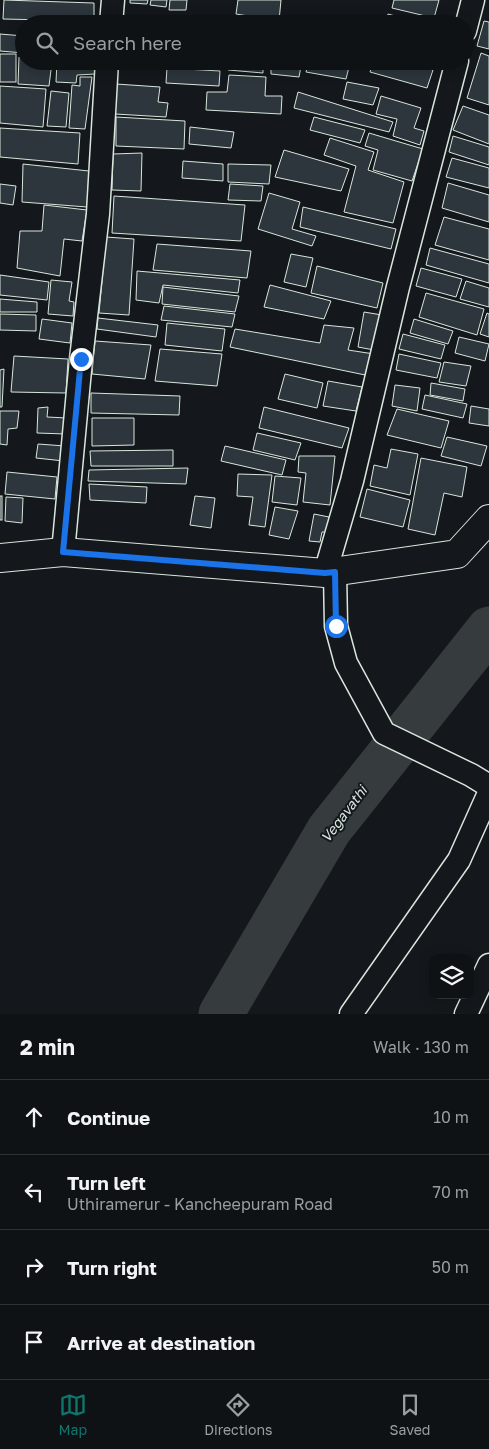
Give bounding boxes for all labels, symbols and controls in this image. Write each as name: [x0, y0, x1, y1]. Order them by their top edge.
search box: [15, 15, 474, 70]
icon: search: [33, 29, 61, 57]
text: Search here: [73, 31, 182, 54]
route end: [70, 348, 93, 371]
route start: [325, 615, 348, 638]
water label: Vegavathi: [317, 780, 372, 845]
map controls: [429, 954, 474, 999]
button: layers: [429, 954, 474, 999]
text: 2 min: [20, 1034, 75, 1060]
text: Walk · 130 m: [373, 1037, 469, 1057]
icon: ahead: [20, 1103, 48, 1131]
text: Continue: [67, 1106, 150, 1129]
text: 10 m: [433, 1107, 469, 1127]
text: Turn left: [67, 1171, 146, 1194]
icon: left: [20, 1178, 48, 1206]
text: 70 m: [432, 1182, 469, 1202]
text: Uthiramerur - Kancheepuram Road: [67, 1194, 333, 1214]
icon: right: [20, 1253, 48, 1281]
text: Turn right: [67, 1256, 157, 1279]
text: 50 m: [432, 1257, 469, 1277]
icon: arrive: [20, 1328, 48, 1356]
text: Arrive at destination: [67, 1331, 255, 1354]
tab: Map: [59, 1391, 87, 1438]
tab: Directions: [204, 1391, 273, 1438]
tab: Saved: [390, 1391, 430, 1438]

